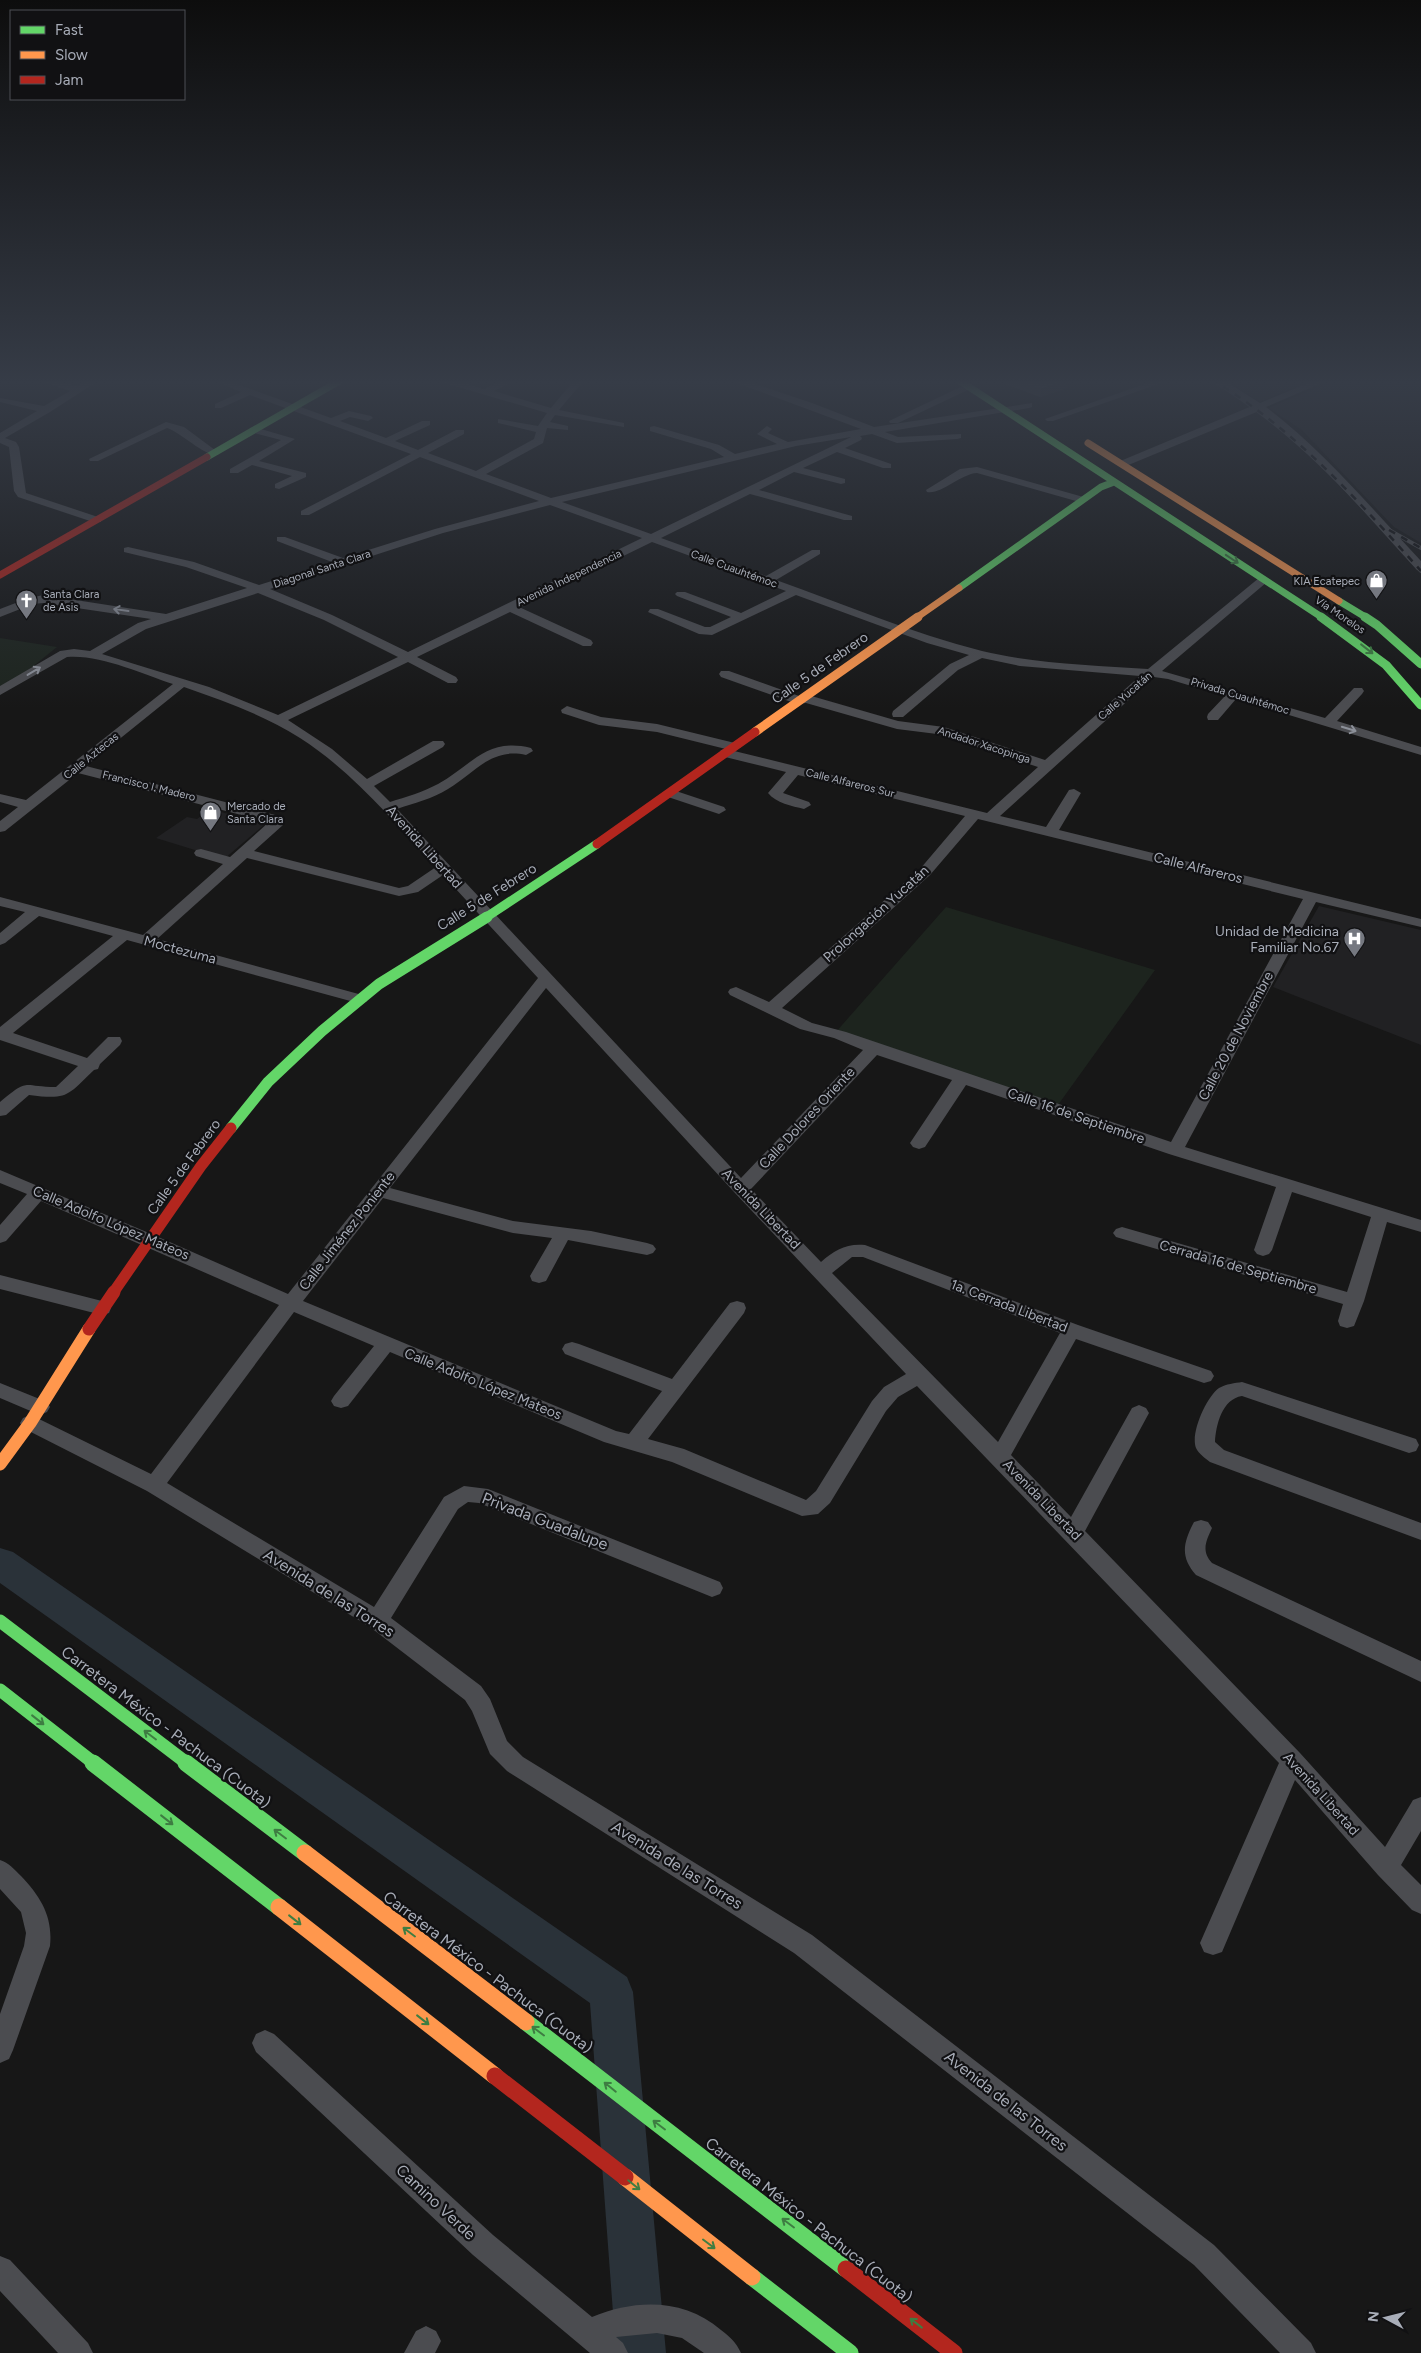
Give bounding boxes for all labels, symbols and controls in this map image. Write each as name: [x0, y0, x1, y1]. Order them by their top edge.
legend: [10, 10, 185, 100]
text: Fast: [55, 21, 84, 39]
text: Slow: [55, 46, 88, 64]
text: Jam: [55, 71, 83, 89]
street label: Diagonal Santa Clara: [272, 547, 372, 591]
street label: Avenida Independencia: [514, 547, 624, 609]
street label: Calle Cuauhtémoc: [689, 547, 779, 591]
one-way arrow: [1225, 554, 1239, 564]
shop icon: KIA Ecatepec: [1364, 569, 1388, 600]
place label: KIA Ecatepec: [1293, 575, 1360, 588]
church icon: Santa Clara de Asis: [15, 588, 39, 619]
place label: Santa Clara de Asis: [43, 588, 99, 614]
street label: Vía Morelos: [1312, 593, 1368, 637]
one-way arrow: [113, 605, 129, 615]
street label: Calle 5 de Febrero: [768, 628, 872, 708]
one-way arrow: [1360, 644, 1373, 655]
one-way arrow: [27, 665, 41, 675]
street label: Calle Yucatán: [1095, 669, 1155, 723]
street label: Privada Cuauhtémoc: [1189, 675, 1291, 717]
street label: Andador Xacopinga: [936, 724, 1032, 766]
one-way arrow: [1341, 725, 1357, 734]
street label: Calle Aztecas: [61, 730, 121, 782]
street label: Calle Alfareros Sur: [804, 766, 896, 800]
street label: Francisco I. Madero: [101, 768, 197, 804]
shop icon: Mercado de Santa Clara: [199, 800, 223, 831]
place label: Mercado de Santa Clara: [227, 800, 286, 826]
street label: Avenida Libertad: [382, 802, 466, 892]
street label: Calle Alfareros: [1152, 849, 1244, 887]
street label: Calle 5 de Febrero: [434, 860, 540, 934]
street label: Prolongación Yucatán: [820, 862, 932, 966]
place label: Unidad de Medicina Familiar No.67: [1215, 923, 1339, 956]
hospital icon: Unidad de Medicina Familiar No.67: [1343, 927, 1367, 958]
street label: Moctezuma: [142, 932, 218, 968]
street label: Calle 20 de Noviembre: [1195, 968, 1277, 1103]
street label: Calle Dolores Oriente: [755, 1063, 859, 1172]
street label: Calle 16 de Septiembre: [1005, 1084, 1147, 1148]
street label: Calle 5 de Febrero: [144, 1116, 224, 1218]
street label: Avenida Libertad: [718, 1165, 804, 1253]
street label: Calle Jiménez Poniente: [295, 1168, 399, 1294]
street label: Calle Adolfo López Mateos: [30, 1182, 192, 1264]
street label: Cerrada 16 de Septiembre: [1157, 1236, 1319, 1298]
street label: 1a. Cerrada Libertad: [948, 1276, 1070, 1336]
street label: Calle Adolfo López Mateos: [402, 1345, 564, 1423]
street label: Avenida Libertad: [999, 1456, 1085, 1544]
street label: Privada Guadalupe: [479, 1488, 611, 1554]
street label: Avenida de las Torres: [260, 1545, 398, 1641]
street label: Carretera México - Pachuca (Cuota): [58, 1642, 274, 1812]
one-way arrow: [32, 1714, 45, 1725]
one-way arrow: [144, 1730, 157, 1741]
street label: Avenida Libertad: [1279, 1749, 1363, 1839]
one-way arrow: [160, 1814, 173, 1825]
street label: Avenida de las Torres: [608, 1817, 746, 1913]
one-way arrow: [274, 1828, 287, 1839]
street label: Carretera México - Pachuca (Cuota): [380, 1887, 596, 2057]
one-way arrow: [288, 1914, 301, 1925]
one-way arrow: [402, 1927, 416, 1937]
one-way arrow: [416, 2014, 429, 2025]
one-way arrow: [532, 2025, 545, 2036]
street label: Avenida de las Torres: [941, 2047, 1071, 2155]
one-way arrow: [604, 2081, 617, 2092]
one-way arrow: [653, 2119, 666, 2130]
street label: Carretera México - Pachuca (Cuota): [702, 2133, 916, 2307]
street label: Camino Verde: [392, 2160, 480, 2244]
one-way arrow: [627, 2179, 640, 2190]
one-way arrow: [781, 2218, 795, 2228]
one-way arrow: [702, 2239, 716, 2249]
north arrow: [1361, 2293, 1411, 2343]
text: N: [1364, 2310, 1383, 2323]
one-way arrow: [910, 2317, 923, 2328]

